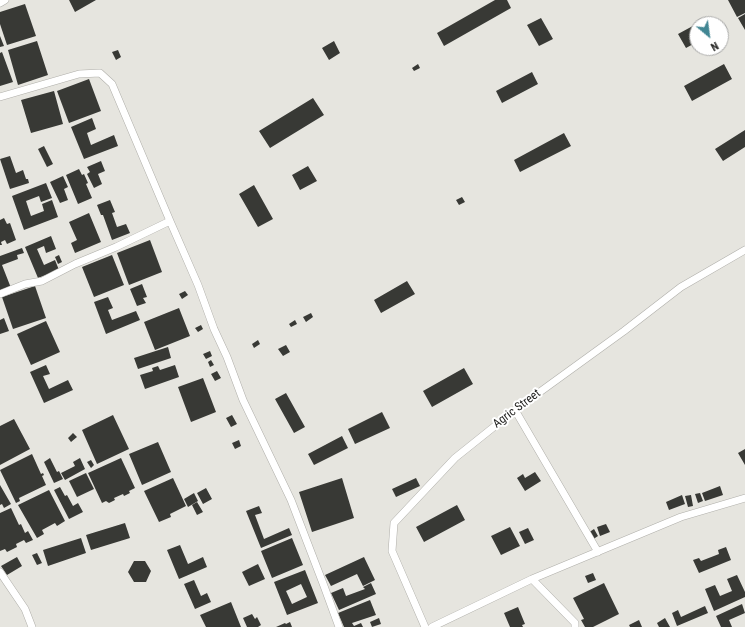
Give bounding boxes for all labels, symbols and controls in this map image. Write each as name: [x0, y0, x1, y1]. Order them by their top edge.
north arrow: [689, 16, 729, 56]
text: N: [708, 39, 721, 53]
street label: Agric Street: [490, 387, 544, 431]

